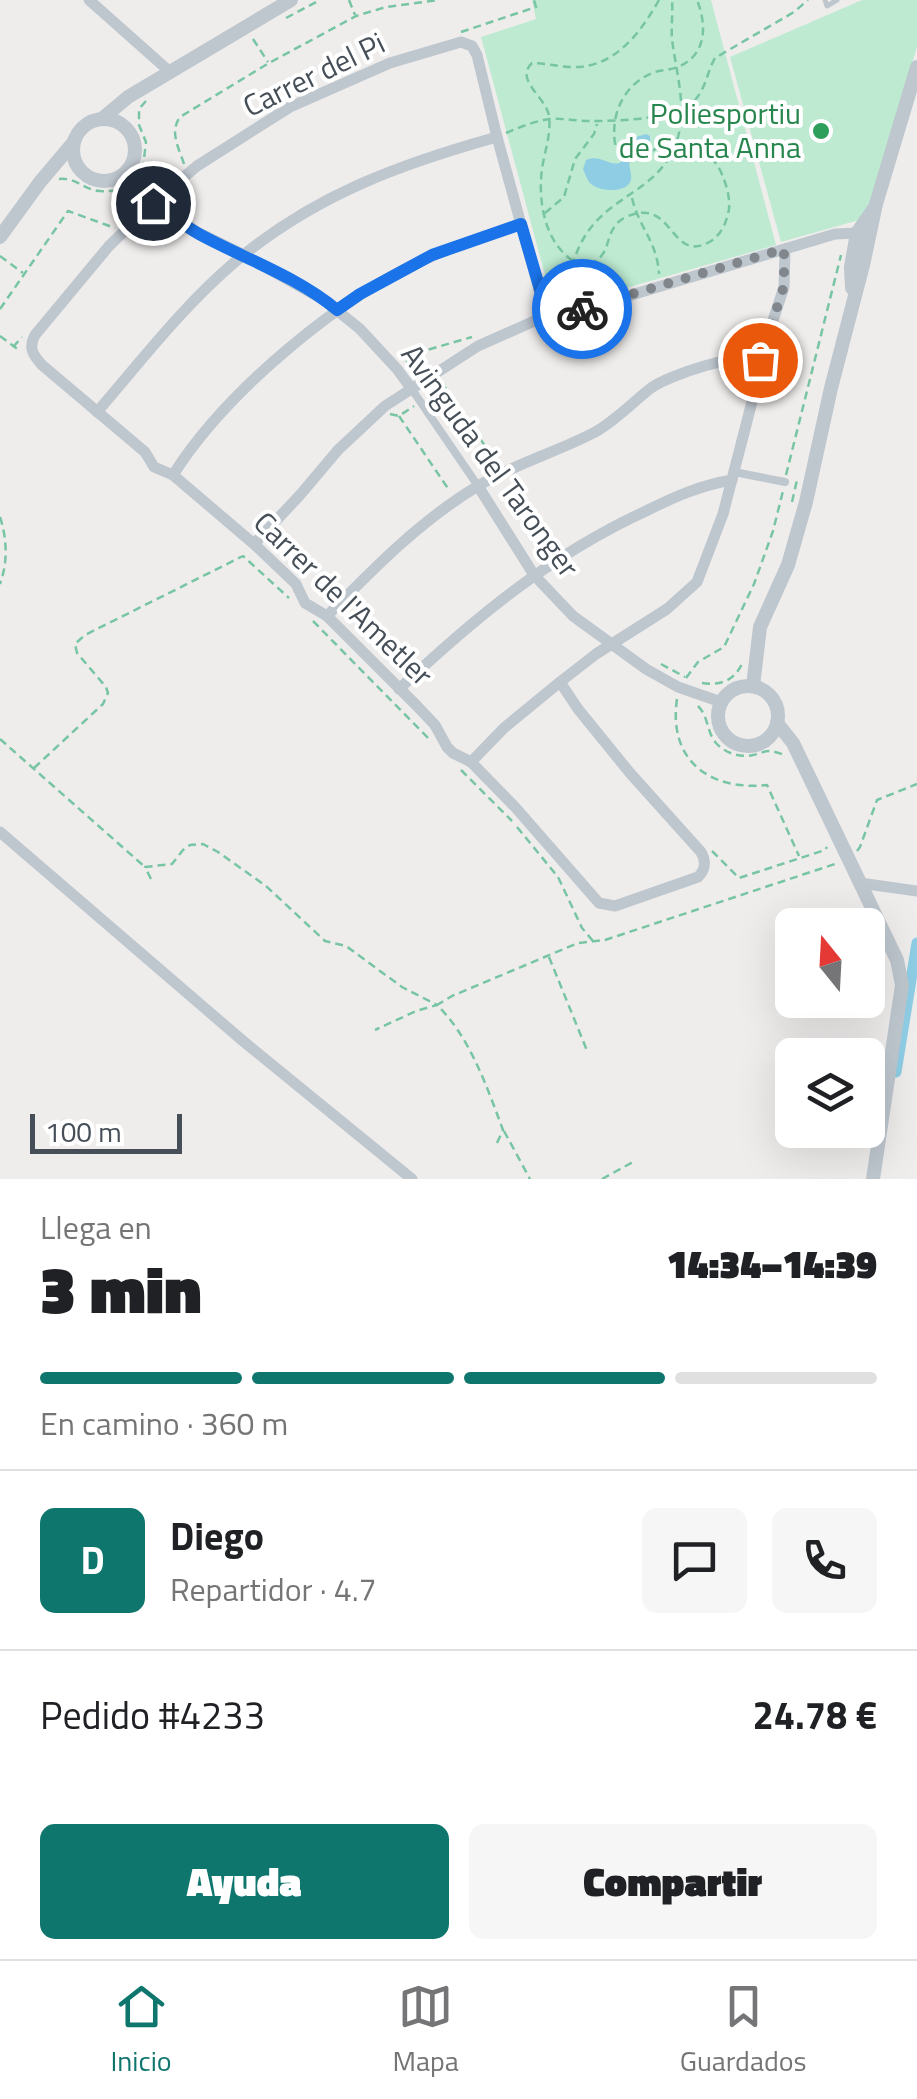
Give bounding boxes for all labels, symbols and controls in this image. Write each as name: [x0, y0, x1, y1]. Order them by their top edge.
street label: Carrer del Pi: [235, 20, 392, 128]
place label: Poliesportiu de Santa Anna: [619, 90, 801, 170]
marker: Poliesportiu de Santa Anna: [810, 120, 832, 142]
pin: [111, 161, 196, 246]
icon: home: [126, 176, 181, 231]
courier: [532, 259, 632, 359]
icon: bike: [555, 282, 610, 337]
pin: [718, 318, 803, 403]
icon: bag: [733, 333, 788, 388]
street label: Avinguda del Taronger: [390, 334, 591, 587]
street label: Carrer de l'Ametler: [243, 500, 444, 696]
north arrow: [775, 908, 885, 1018]
map controls: [775, 908, 885, 1148]
button: layers: [775, 1038, 885, 1148]
scale bar: [30, 1109, 182, 1154]
text: 100 m: [45, 1110, 122, 1153]
text: Llega en: [40, 1203, 152, 1251]
text: 14:34–14:39: [667, 1235, 877, 1293]
text: 3 min: [40, 1239, 201, 1338]
text: En camino · 360 m: [40, 1399, 288, 1447]
text: Diego: [170, 1507, 264, 1565]
button: chat: [642, 1508, 747, 1613]
button: phone: [772, 1508, 877, 1613]
text: D: [80, 1531, 105, 1589]
text: Repartidor · 4.7: [170, 1565, 376, 1613]
text: Pedido #4233: [40, 1686, 265, 1744]
text: 24.78 €: [753, 1686, 877, 1744]
button: Ayuda: [40, 1824, 449, 1939]
button: Compartir: [469, 1824, 877, 1939]
tab: Inicio: [110, 1979, 172, 2082]
tab: Mapa: [392, 1979, 459, 2082]
tab: Guardados: [680, 1979, 807, 2082]

